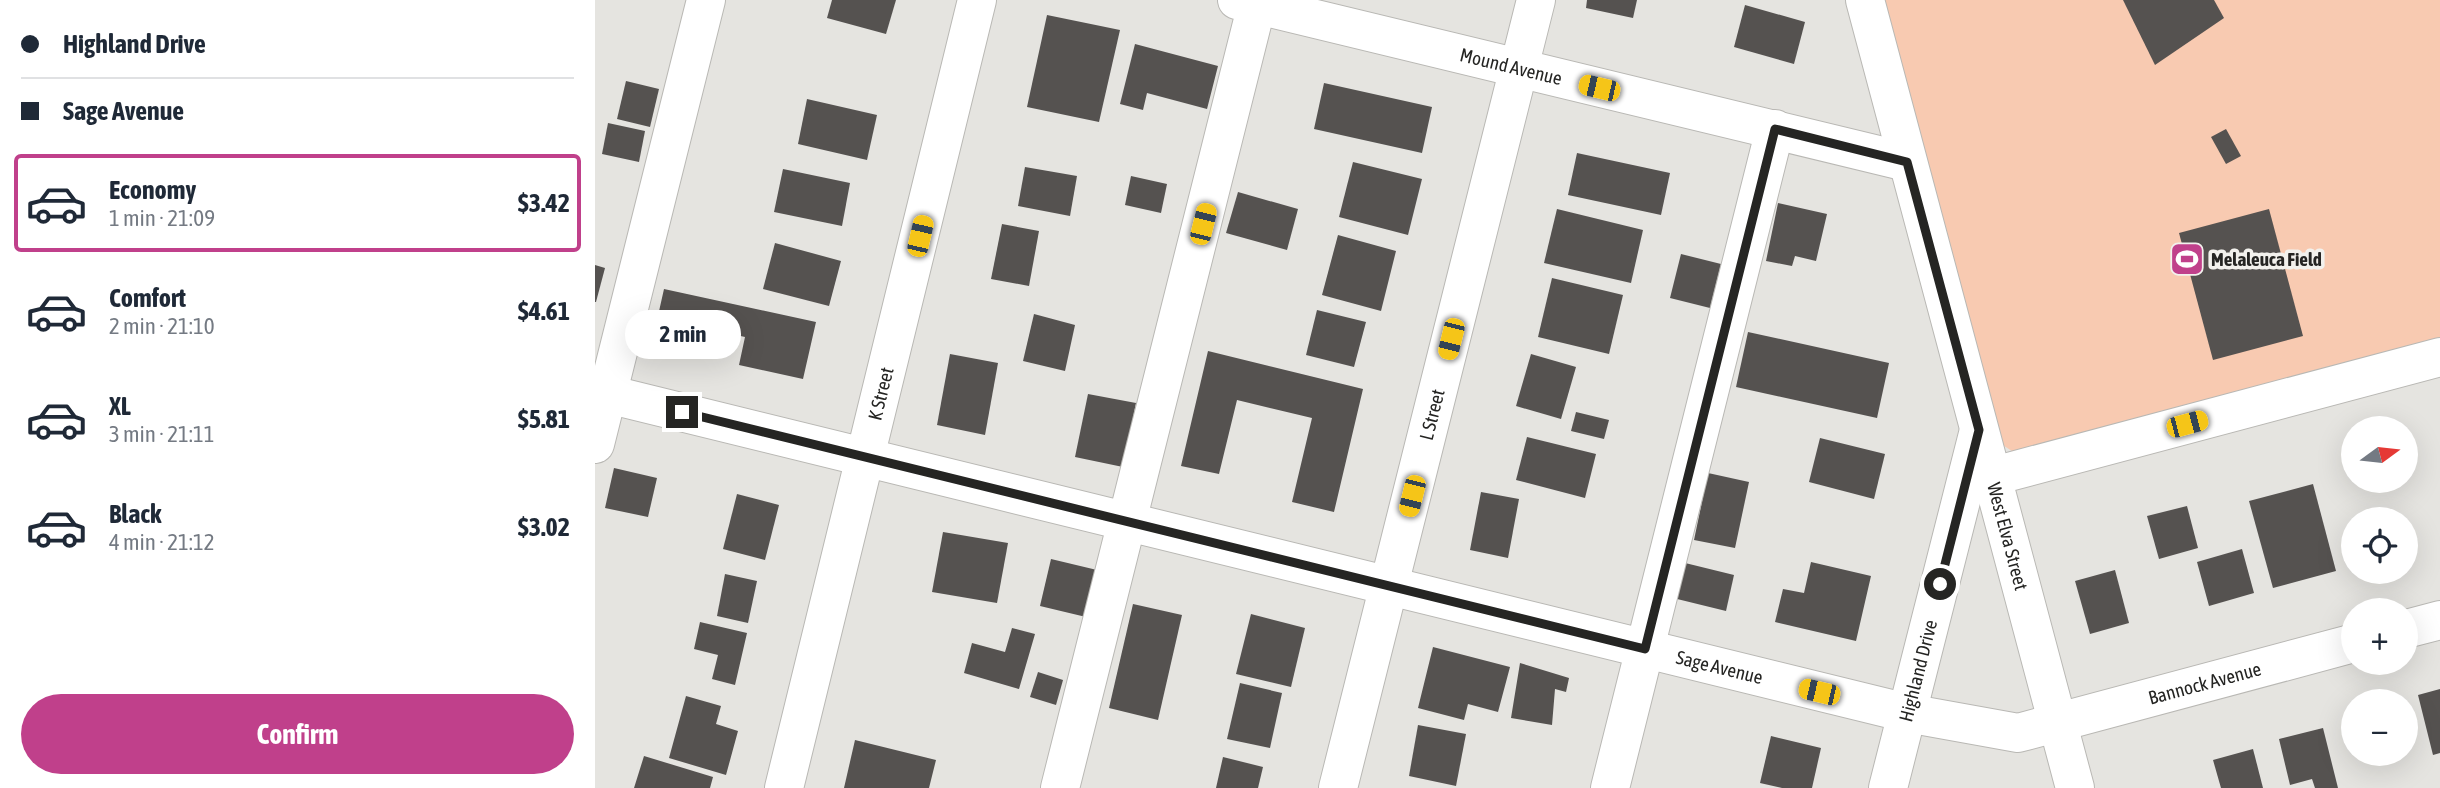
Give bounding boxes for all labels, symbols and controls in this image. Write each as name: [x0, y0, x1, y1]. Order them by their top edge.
text: Highland Drive: [63, 29, 206, 59]
street label: Mound Avenue: [1458, 43, 1564, 89]
car: [1577, 73, 1622, 103]
text: Sage Avenue: [63, 96, 184, 126]
icon: car: [25, 172, 88, 235]
text: Economy: [109, 175, 196, 205]
text: $3.42: [518, 188, 570, 218]
car: [1188, 201, 1219, 247]
text: 1 min · 21:09: [109, 205, 215, 231]
car: [906, 213, 935, 259]
sports icon: Melaleuca Field: [2168, 240, 2206, 278]
place label: Melaleuca Field: [2211, 248, 2322, 270]
icon: car: [25, 280, 88, 343]
text: Comfort: [109, 283, 186, 313]
text: $4.61: [518, 296, 570, 326]
callout: 2 min: [624, 310, 740, 360]
text: 2 min · 21:10: [109, 313, 215, 339]
car: [1436, 316, 1467, 362]
text: 2 min: [660, 321, 706, 347]
street label: K Street: [864, 365, 898, 422]
street label: L Street: [1415, 387, 1449, 442]
icon: car: [25, 388, 88, 451]
text: XL: [109, 391, 131, 421]
route end: [666, 396, 698, 428]
text: $5.81: [518, 404, 570, 434]
car: [2164, 408, 2211, 440]
north arrow: [2341, 416, 2419, 494]
map controls: [2341, 416, 2418, 766]
text: 3 min · 21:11: [109, 421, 215, 447]
car: [1397, 473, 1428, 519]
street label: West Elva Street: [1983, 480, 2033, 592]
icon: car: [25, 496, 88, 559]
text: Black: [109, 499, 161, 529]
button: locate: [2341, 507, 2418, 584]
text: $3.02: [518, 512, 570, 542]
text: 4 min · 21:12: [109, 529, 215, 555]
route start: [1924, 568, 1956, 600]
button: +: [2341, 598, 2418, 675]
street label: Highland Drive: [1894, 617, 1941, 724]
street label: Sage Avenue: [1674, 646, 1765, 688]
street label: Bannock Avenue: [2146, 657, 2264, 709]
car: [1797, 677, 1842, 707]
button: −: [2341, 689, 2418, 766]
button: Confirm: [21, 694, 574, 774]

